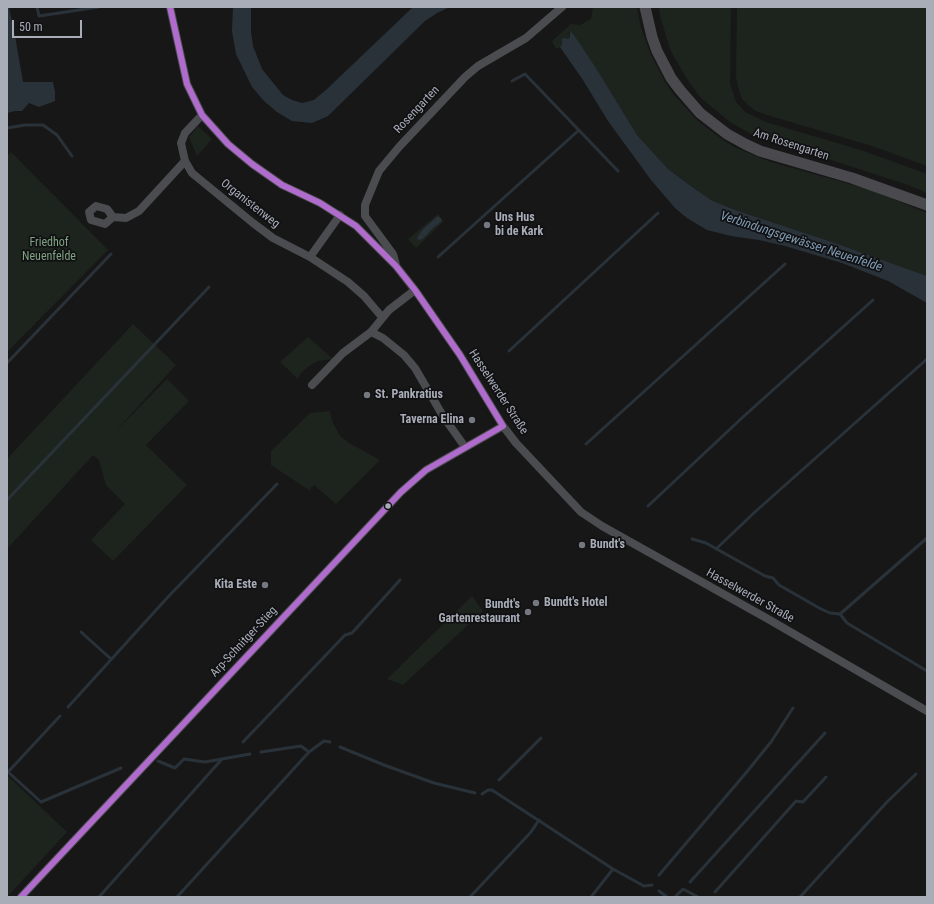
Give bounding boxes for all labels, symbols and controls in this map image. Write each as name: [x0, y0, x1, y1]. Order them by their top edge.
scale bar: [14, 12, 84, 38]
text: 50 m: [19, 20, 43, 34]
street label: Rosengarten: [391, 83, 443, 137]
street label: Am Rosengarten: [751, 126, 831, 164]
street label: Organistenweg: [218, 177, 282, 231]
water label: Verbindungsgewässer Neuenfelde: [718, 208, 884, 276]
place label: Uns Hus bi de Kark: [495, 211, 543, 239]
marker: Uns Hus bi de Kark: [482, 220, 492, 230]
park label: Friedhof Neuenfelde: [22, 236, 76, 264]
street label: Hasselwerder Straße: [465, 347, 531, 437]
place label: St. Pankratius: [375, 388, 443, 402]
marker: St. Pankratius: [362, 390, 372, 400]
place label: Taverna Elina: [400, 413, 464, 427]
marker: Taverna Elina: [467, 415, 477, 425]
unlabelled marker: [383, 501, 393, 511]
place label: Bundt's: [590, 538, 625, 552]
marker: Bundt's: [577, 540, 587, 550]
street label: Hasselwerder Straße: [704, 566, 796, 626]
place label: Kita Este: [214, 578, 257, 592]
marker: Kita Este: [260, 580, 270, 590]
place label: Bundt's Hotel: [544, 596, 608, 610]
place label: Bundt's Gartenrestaurant: [438, 598, 520, 626]
marker: Bundt's Hotel: [531, 598, 541, 608]
street label: Arp-Schnitger-Stieg: [208, 604, 280, 680]
marker: Bundt's Gartenrestaurant: [523, 607, 533, 617]

